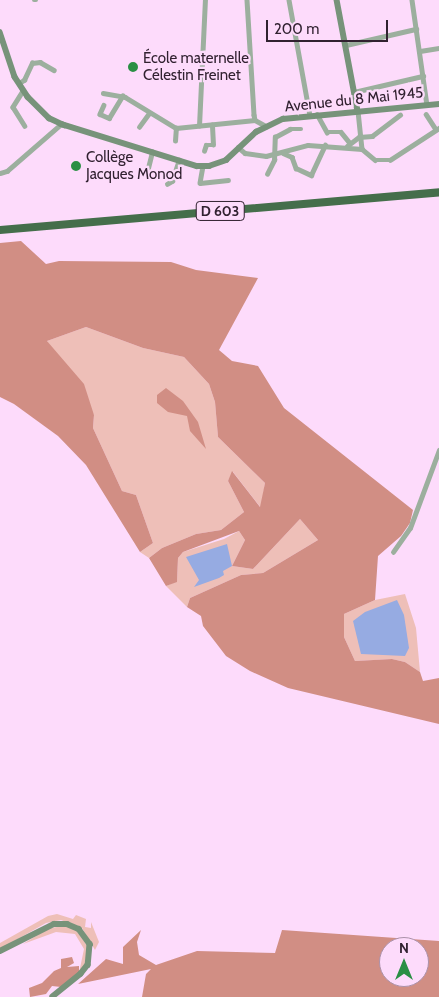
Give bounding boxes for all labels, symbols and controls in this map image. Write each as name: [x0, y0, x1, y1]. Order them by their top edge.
scale bar: [269, 10, 392, 42]
text: 200 m: [274, 20, 319, 38]
place label: École maternelle Célestin Freinet: [143, 49, 249, 84]
marker: École maternelle Célestin Freinet: [127, 61, 139, 73]
street label: Avenue du 8 Mai 1945: [284, 84, 424, 116]
place label: Collège Jacques Monod: [86, 148, 182, 183]
marker: Collège Jacques Monod: [70, 160, 82, 172]
road number: D 603: [195, 200, 245, 222]
north arrow: [379, 937, 429, 987]
text: N: [399, 939, 409, 957]

